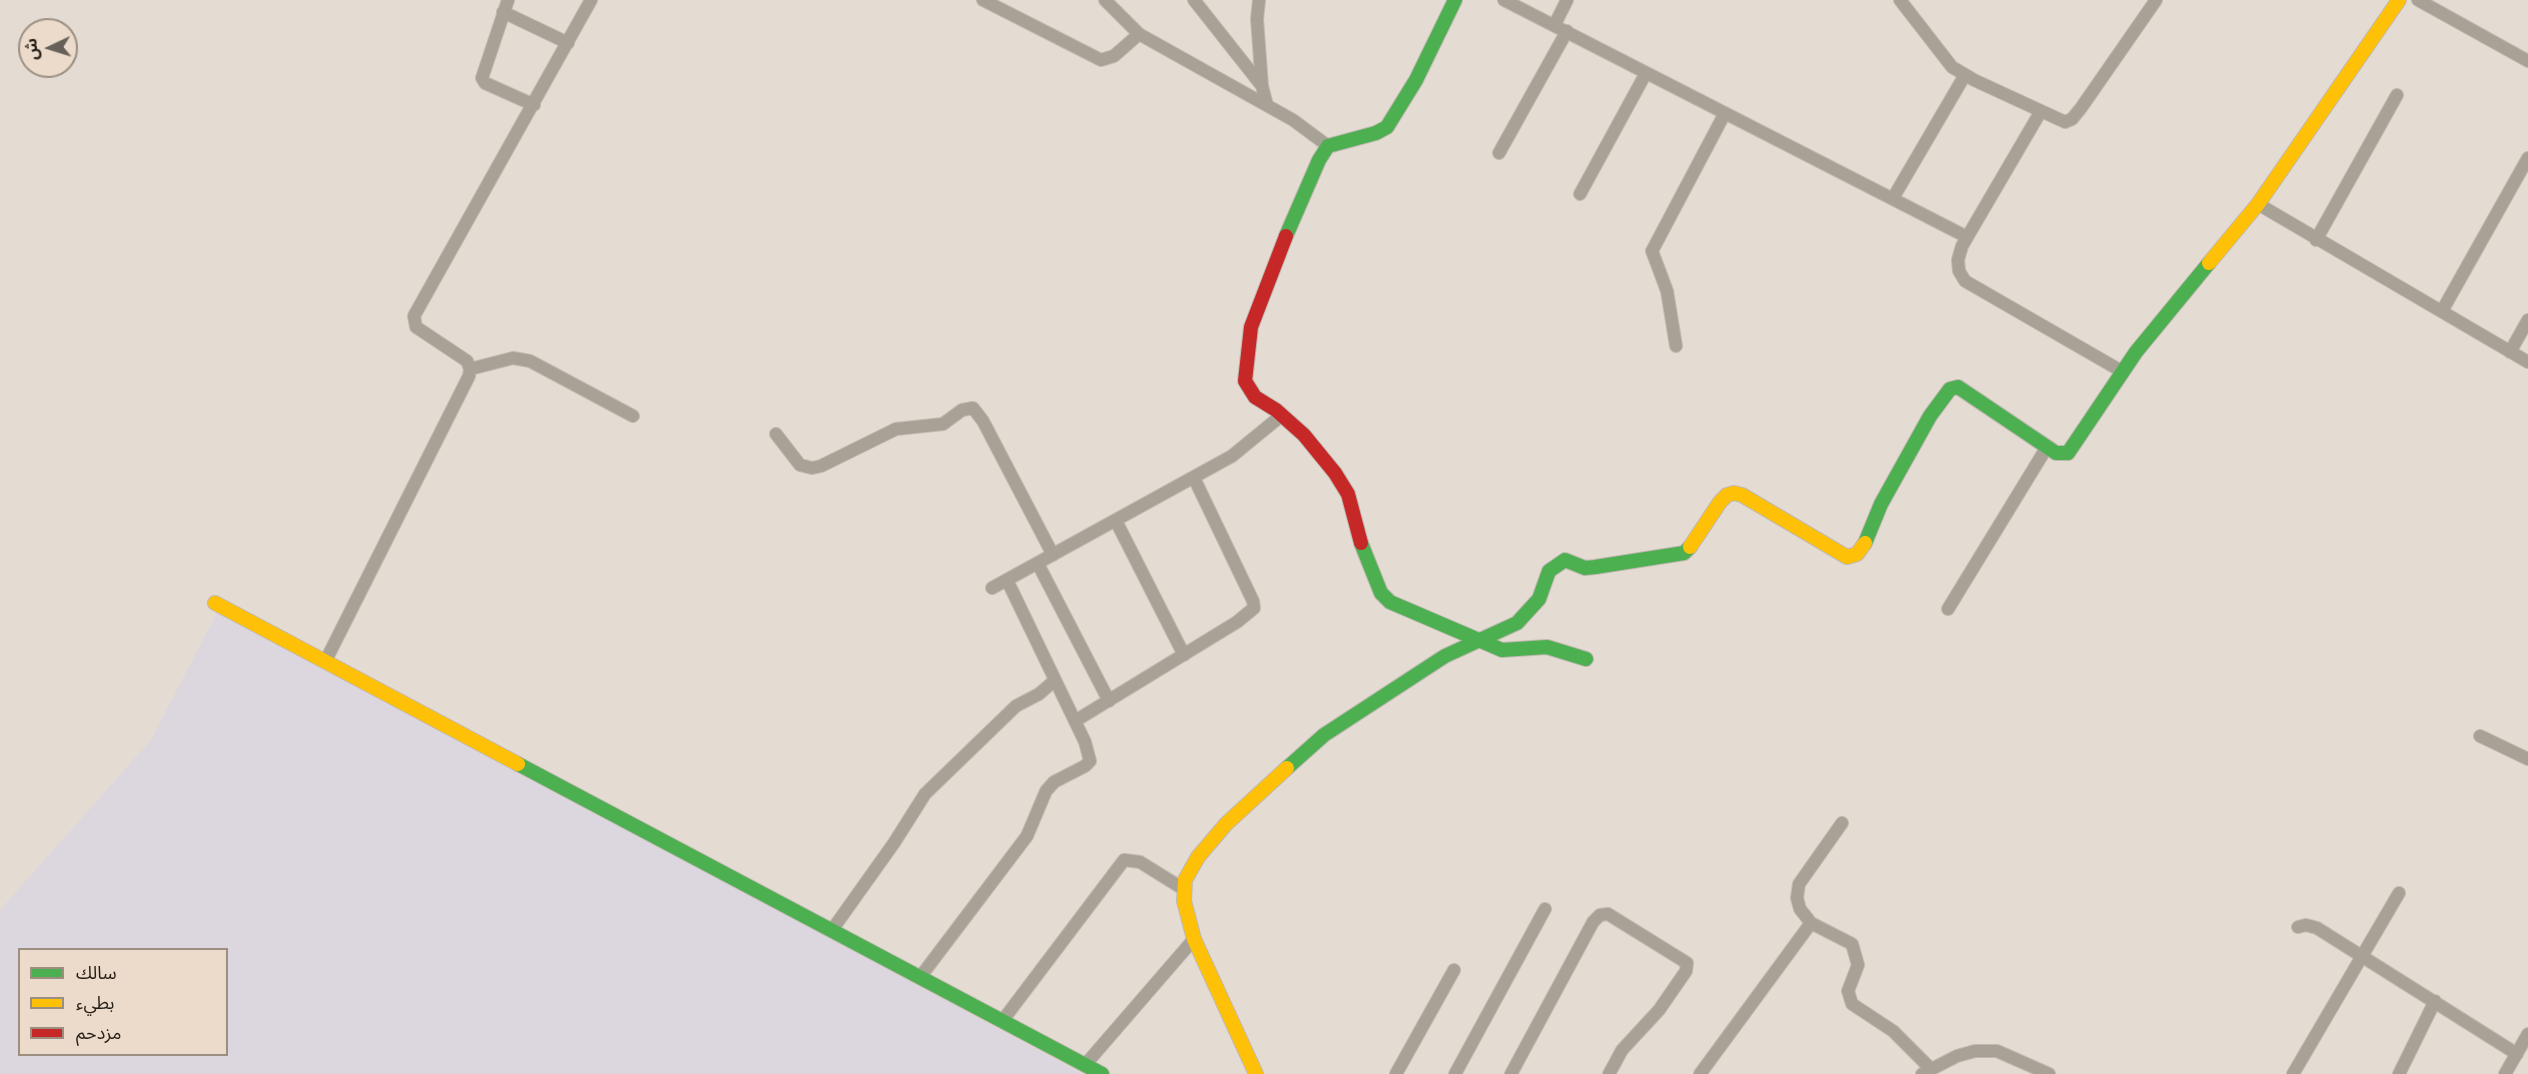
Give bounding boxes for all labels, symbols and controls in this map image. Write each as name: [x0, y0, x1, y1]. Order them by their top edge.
north arrow: [18, 18, 78, 78]
text: ش: [21, 38, 42, 61]
legend: [18, 948, 228, 1056]
text: سالك: [76, 962, 117, 983]
text: بطيء: [76, 992, 114, 1013]
text: مزدحم: [76, 1022, 121, 1043]

